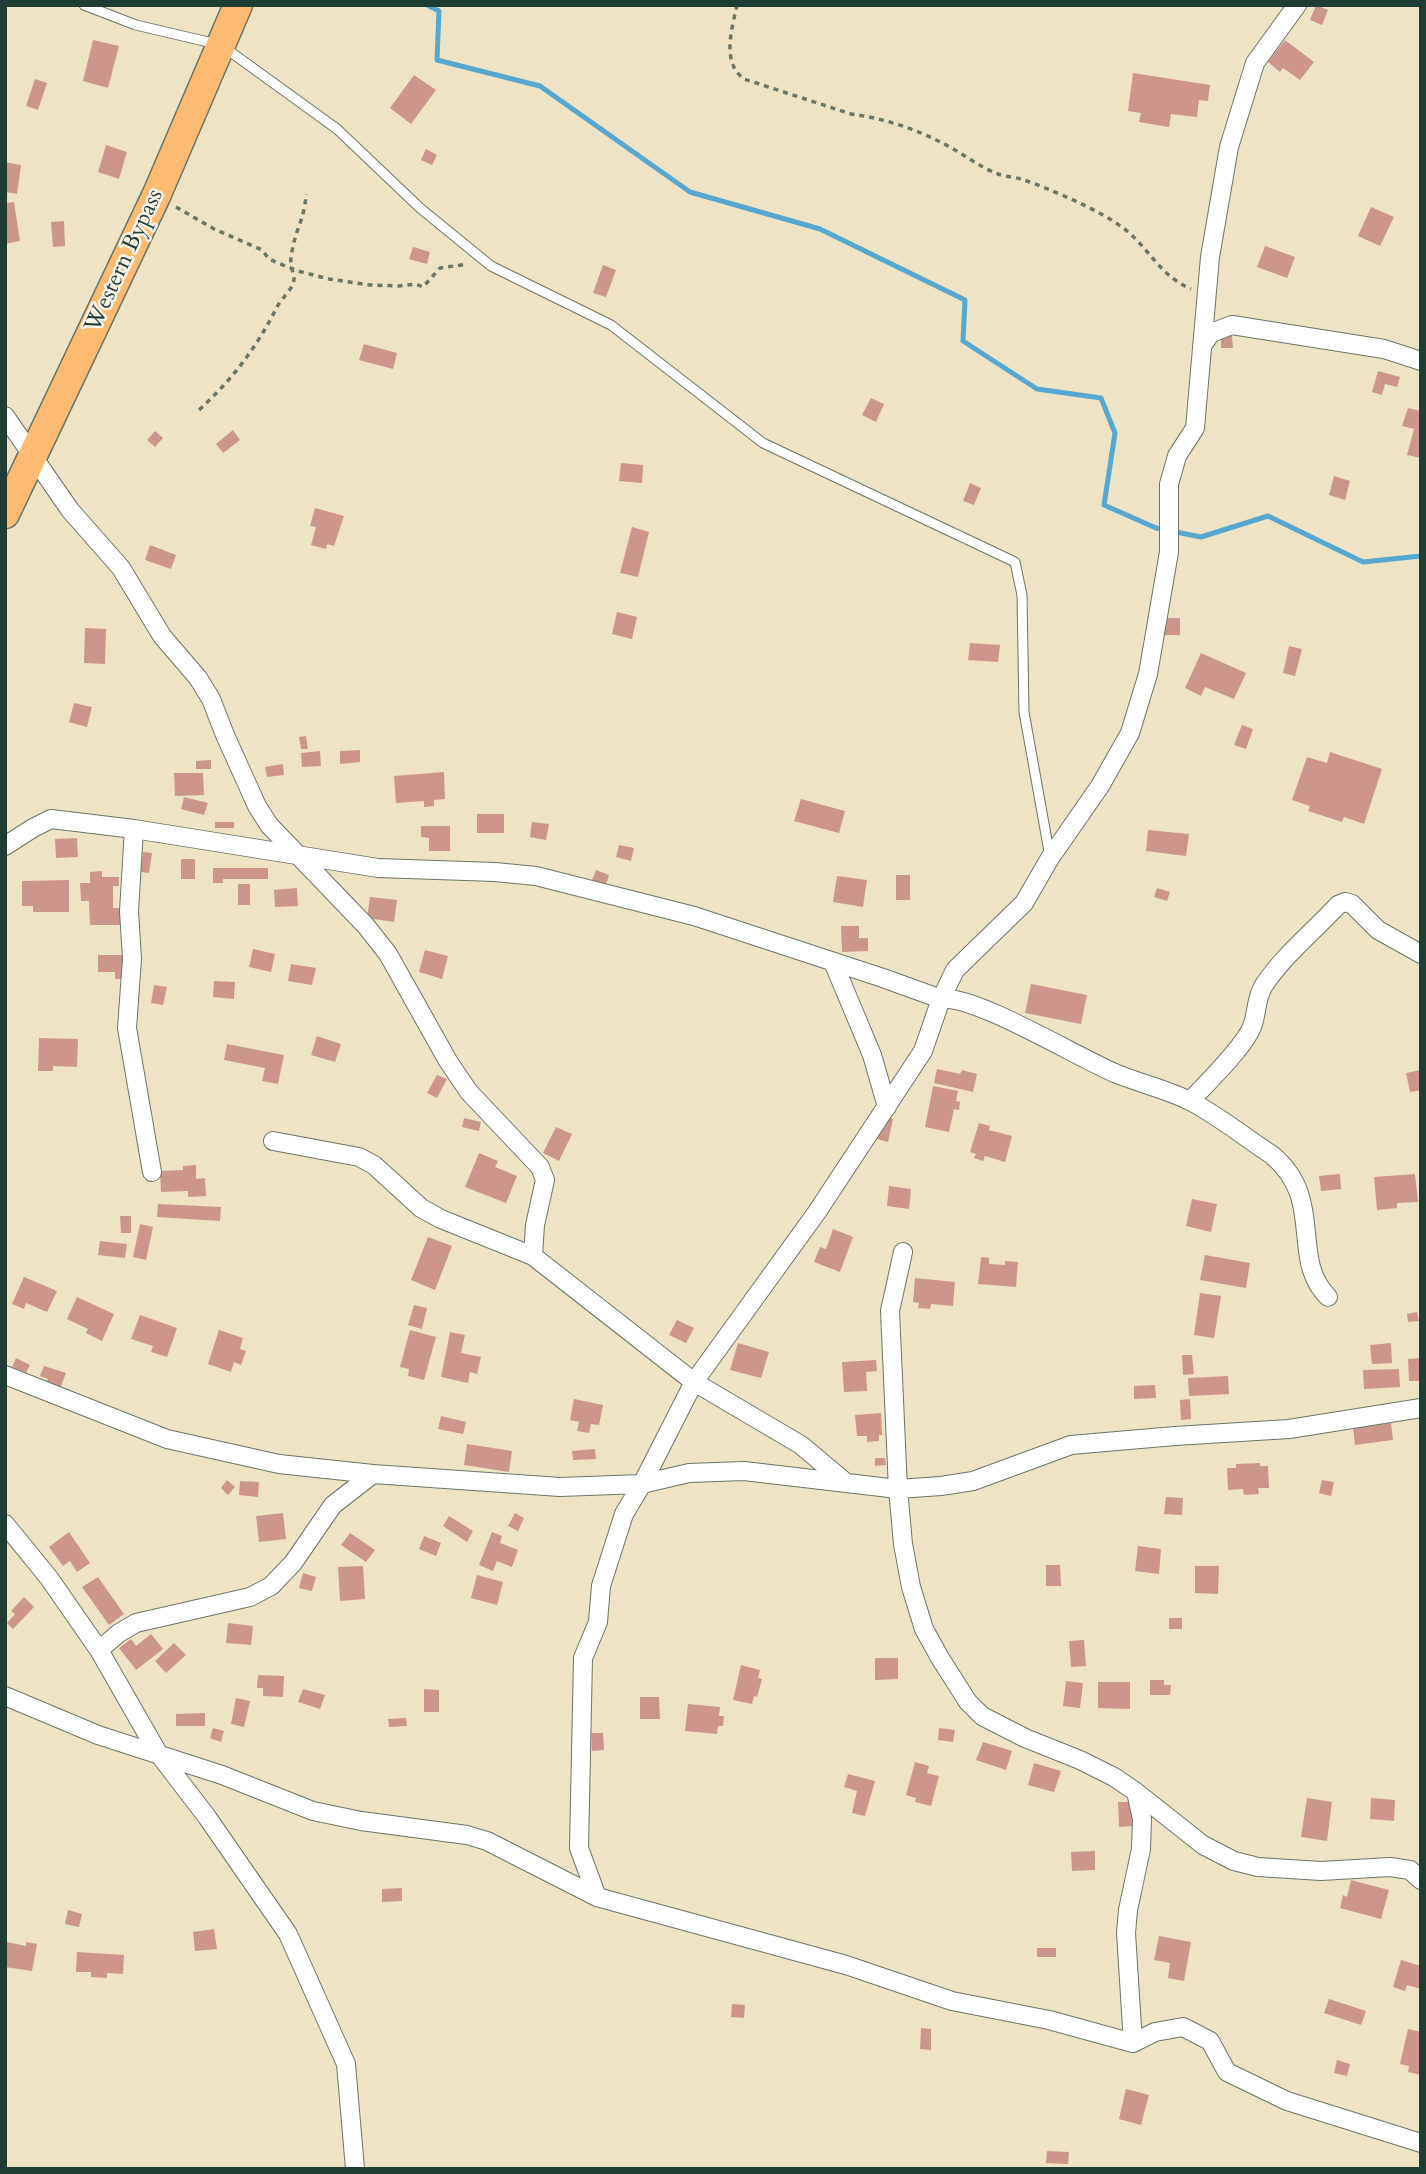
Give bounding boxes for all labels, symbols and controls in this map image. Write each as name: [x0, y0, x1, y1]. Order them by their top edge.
street label: Western Bypass: [80, 185, 170, 337]

